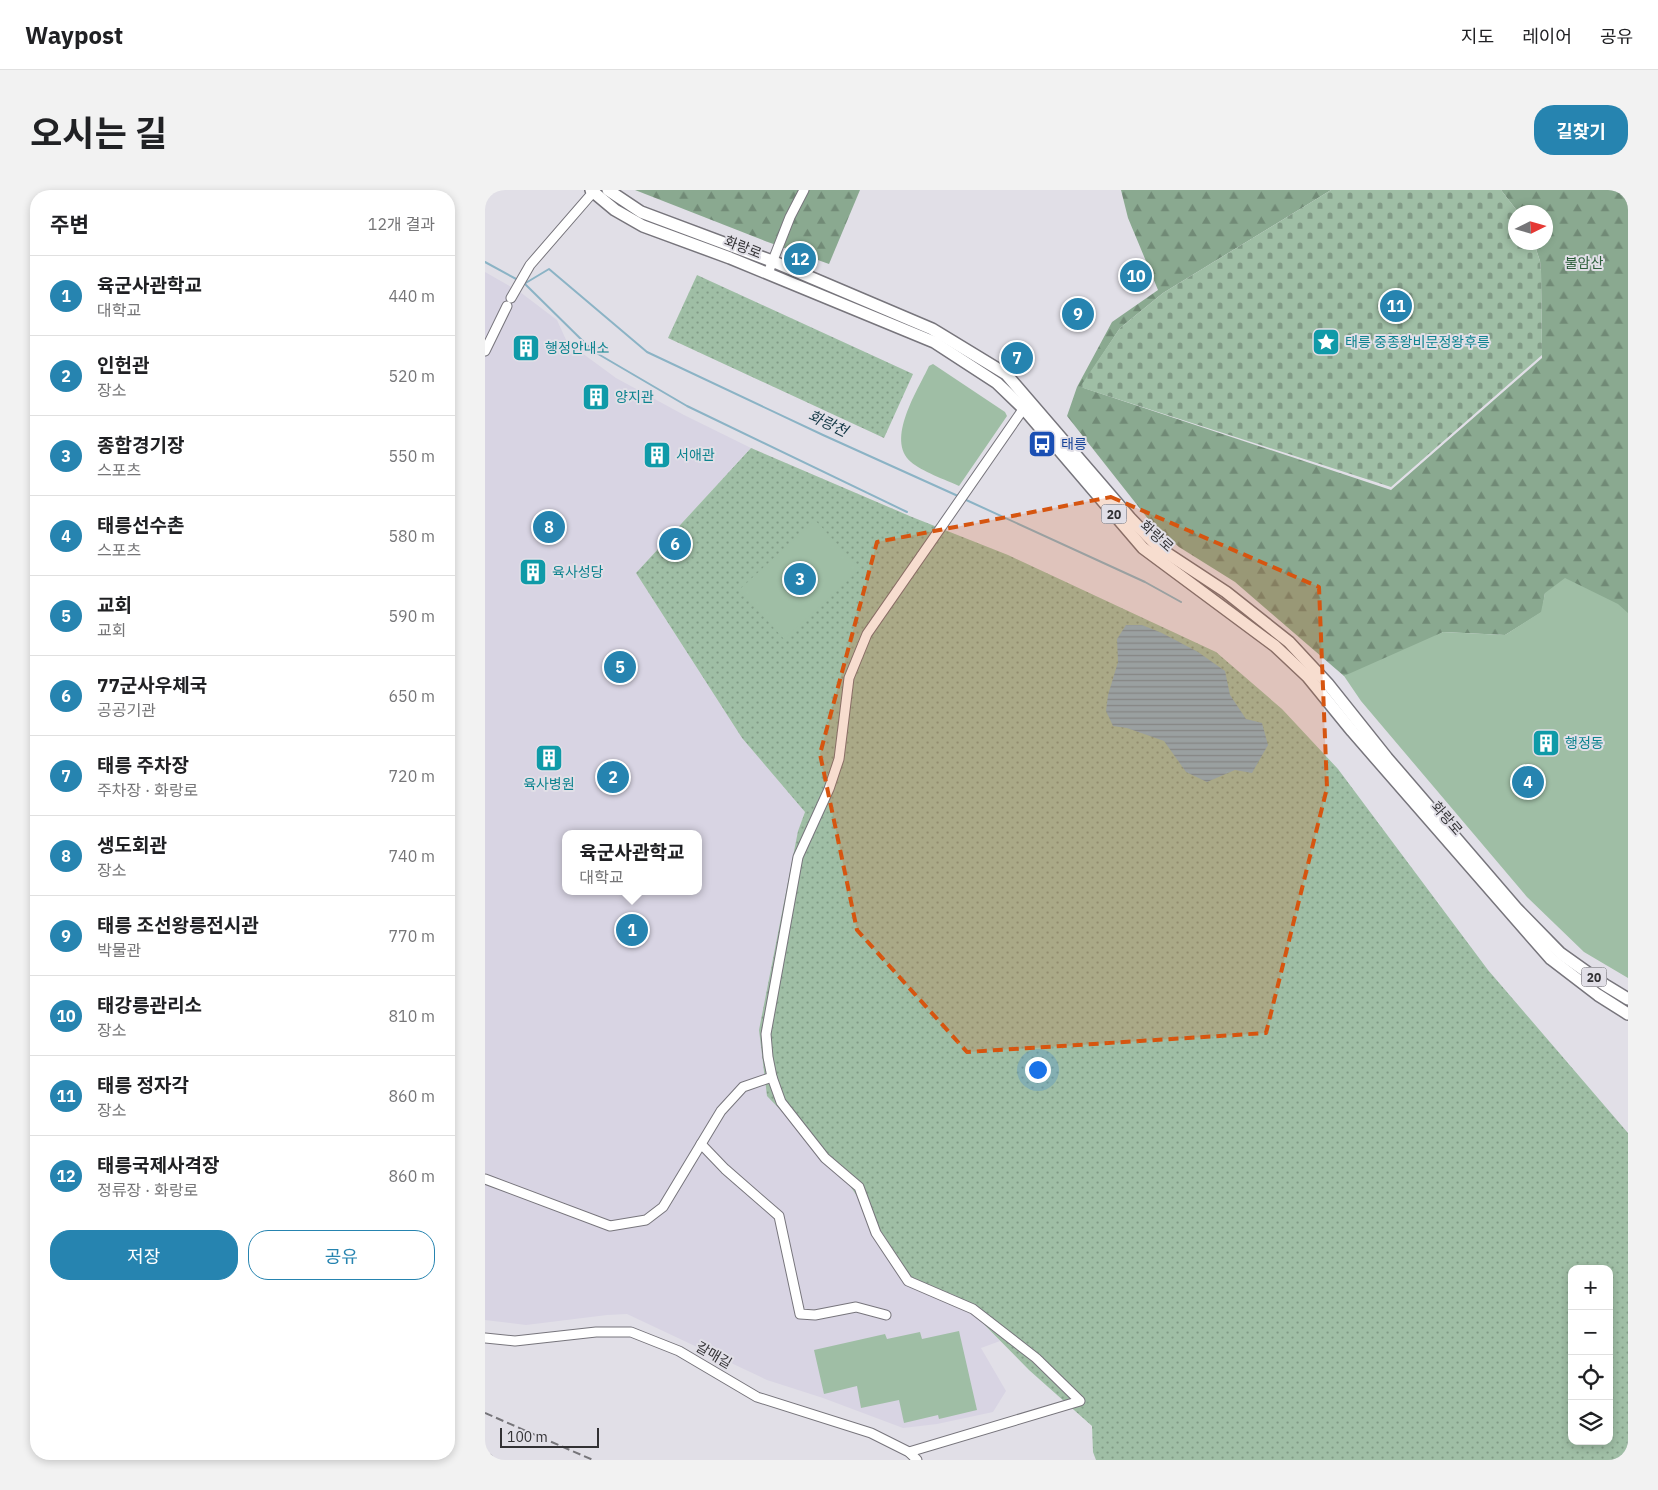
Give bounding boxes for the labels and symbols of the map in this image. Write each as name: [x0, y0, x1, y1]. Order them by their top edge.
north arrow: [1508, 205, 1553, 250]
street label: 화랑로: [722, 232, 764, 262]
pin: 12: [784, 240, 816, 278]
park label: 불암산: [1565, 254, 1603, 272]
pin: 10: [1120, 257, 1152, 295]
pin: 11: [1380, 287, 1412, 325]
pin: 9: [1062, 295, 1094, 333]
place icon: 태릉 중종왕비문정왕후릉: [1311, 327, 1341, 357]
building icon: 행정안내소: [511, 333, 541, 363]
place label: 태릉 중종왕비문정왕후릉: [1345, 333, 1490, 351]
place label: 행정안내소: [545, 339, 610, 357]
pin: 7: [1001, 339, 1033, 377]
building icon: 양지관: [581, 382, 611, 412]
place label: 양지관: [615, 388, 654, 406]
water label: 화랑천: [805, 406, 853, 441]
bus stop icon: 태릉: [1027, 429, 1057, 459]
place label: 태릉: [1061, 435, 1087, 453]
building icon: 서애관: [642, 440, 672, 470]
place label: 서애관: [676, 446, 715, 464]
road number: 20: [1101, 504, 1127, 524]
pin: 8: [533, 508, 565, 546]
street label: 화랑로: [1137, 516, 1177, 556]
pin: 6: [659, 525, 691, 563]
building icon: 육사성당: [518, 557, 548, 587]
pin: 3: [784, 560, 816, 598]
place label: 육사성당: [552, 563, 604, 581]
pin: 5: [604, 648, 636, 686]
building icon: 행정동: [1531, 728, 1561, 758]
place label: 행정동: [1565, 734, 1604, 752]
building icon: 육사병원: [534, 743, 564, 773]
pin: 2: [597, 758, 629, 796]
pin: 4: [1512, 763, 1544, 801]
place label: 육사병원: [523, 775, 575, 793]
street label: 화랑로: [1428, 798, 1467, 839]
pin: 1: [616, 911, 648, 949]
road number: 20: [1581, 968, 1607, 986]
your location: [1025, 1057, 1051, 1083]
street label: 갈매길: [693, 1338, 735, 1372]
scale bar: [500, 1425, 599, 1448]

